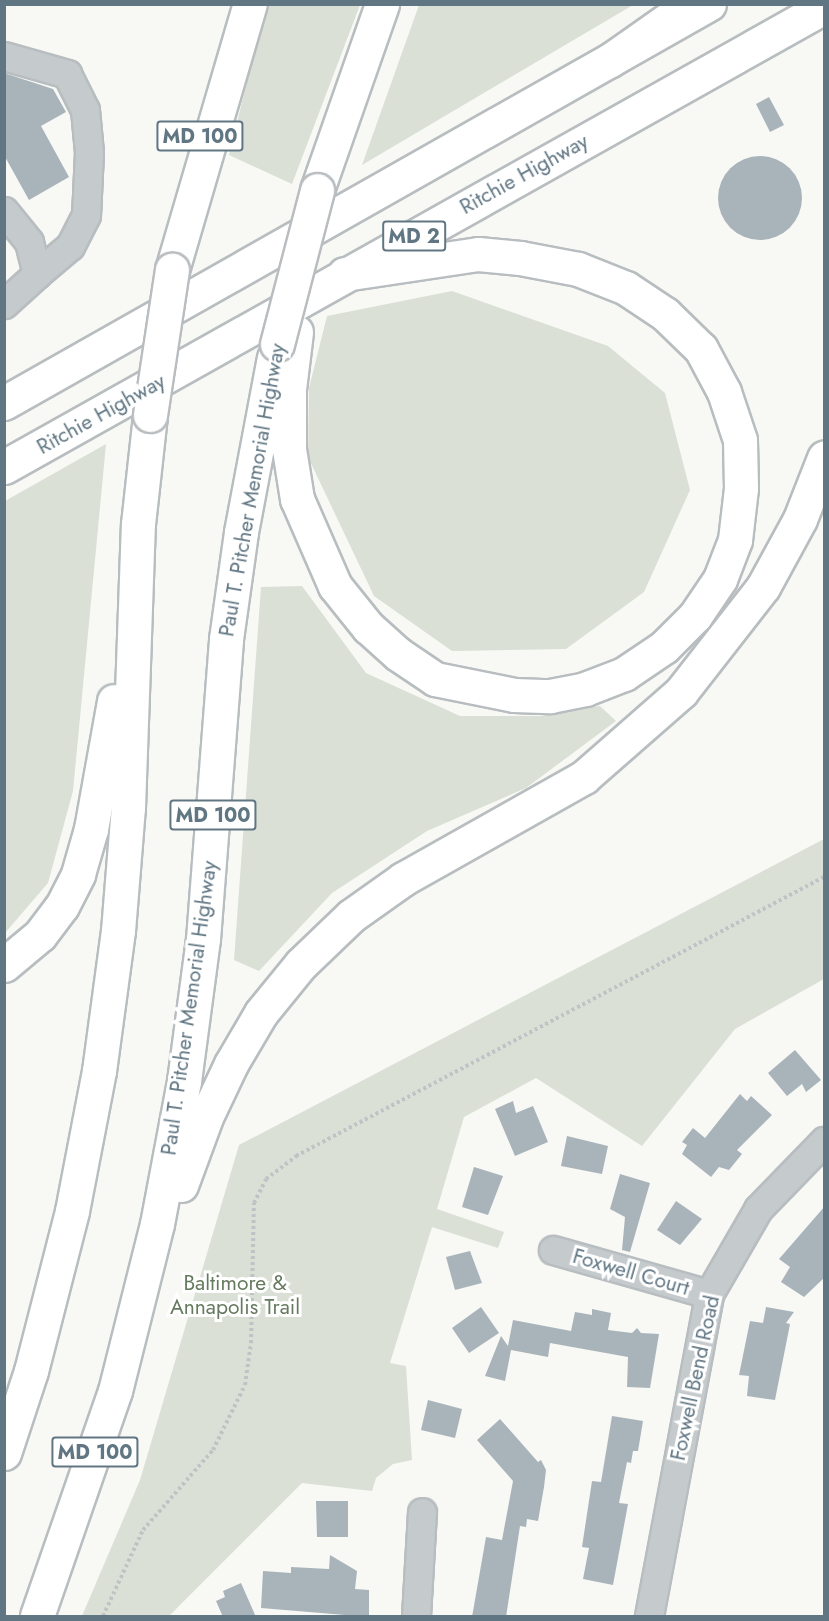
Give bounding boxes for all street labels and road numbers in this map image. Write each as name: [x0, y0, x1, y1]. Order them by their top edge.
road number: MD 100: [155, 119, 245, 153]
street label: Ritchie Highway: [455, 128, 593, 220]
road number: MD 2: [381, 219, 447, 253]
street label: Paul T. Pitcher Memorial Highway: [214, 341, 290, 639]
street label: Ritchie Highway: [32, 368, 170, 460]
road number: MD 100: [168, 798, 258, 832]
street label: Paul T. Pitcher Memorial Highway: [156, 859, 222, 1157]
street label: Foxwell Court: [570, 1243, 692, 1301]
street label: Foxwell Bend Road: [665, 1293, 725, 1463]
road number: MD 100: [50, 1435, 140, 1469]

